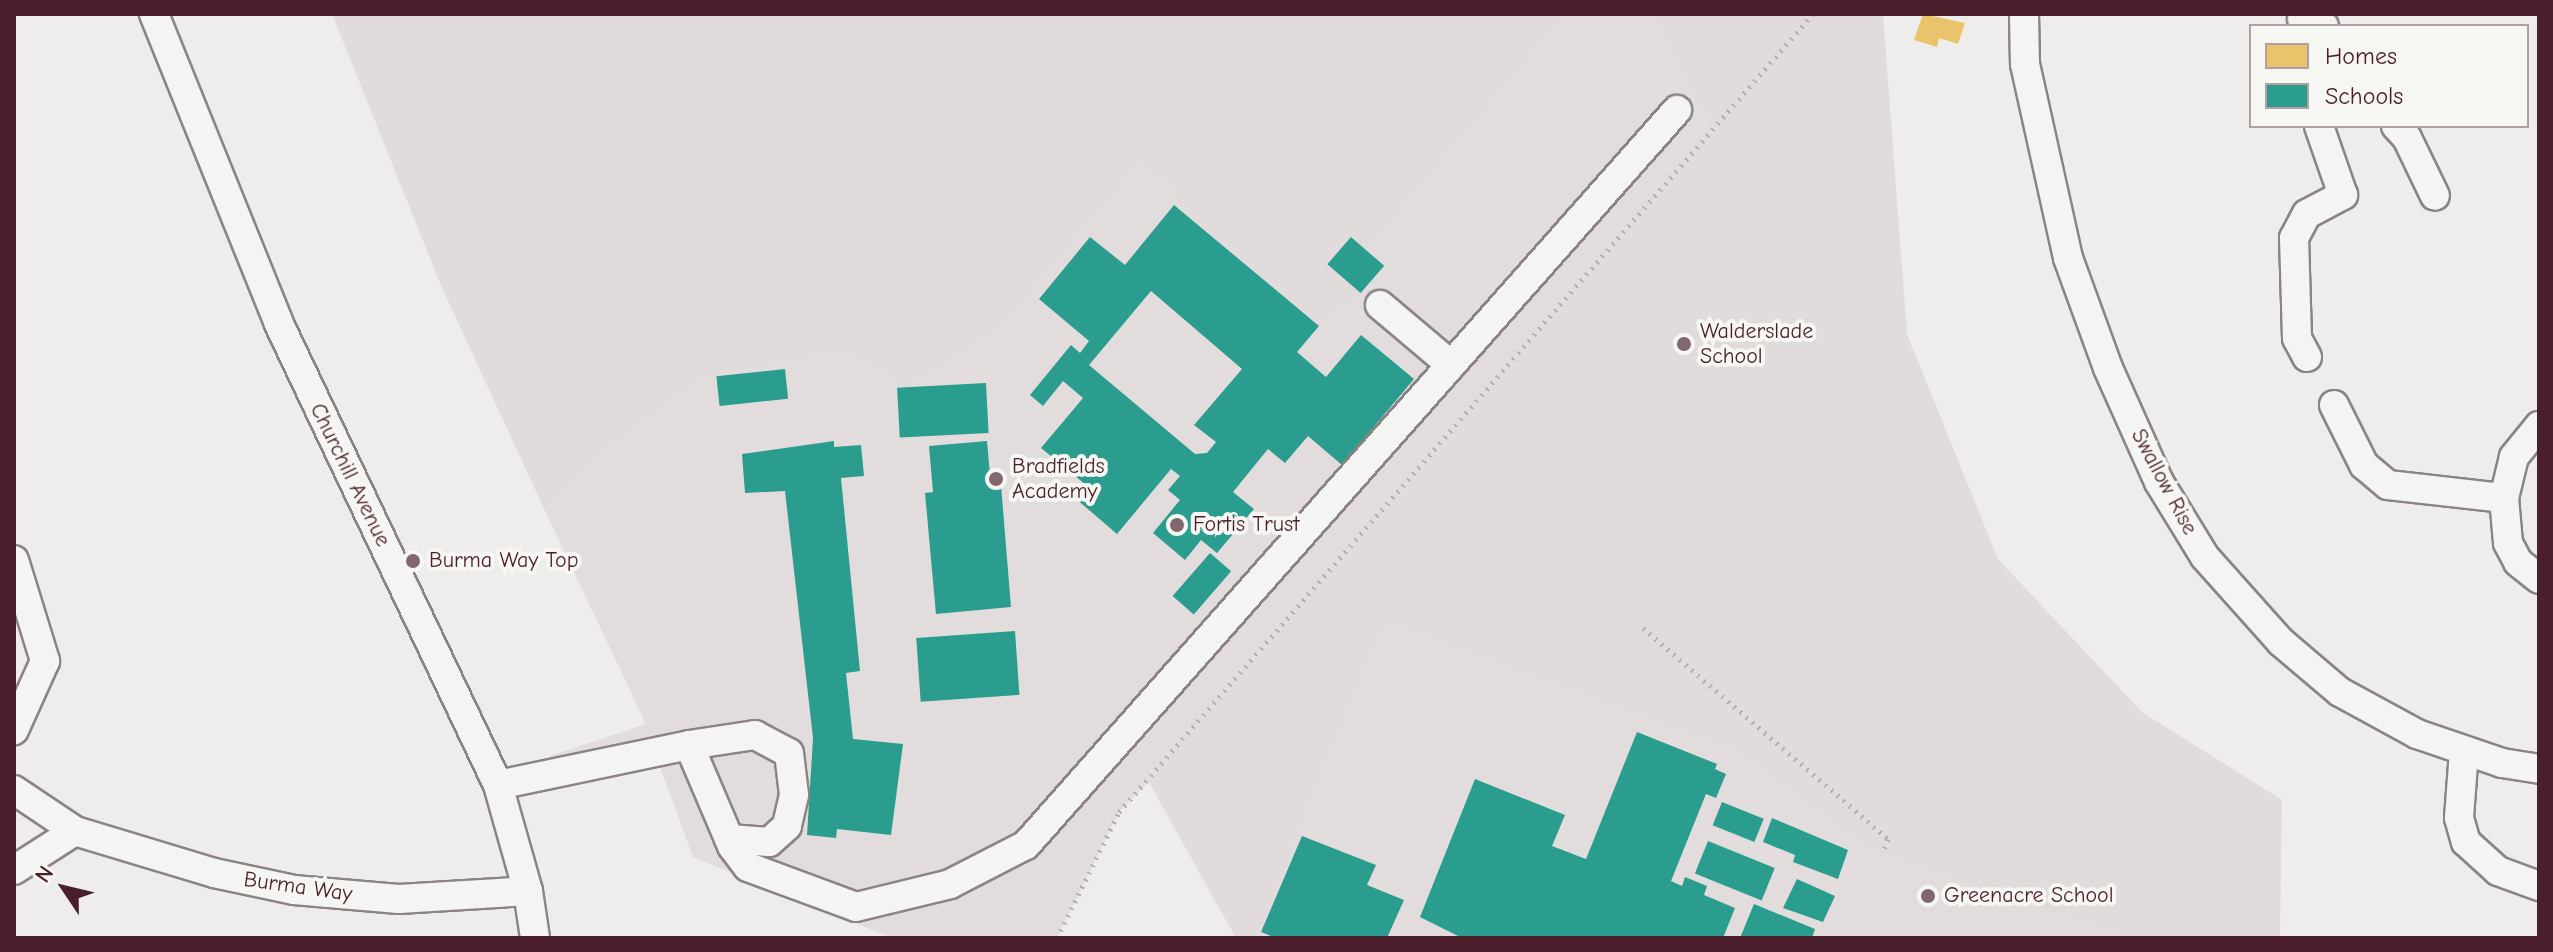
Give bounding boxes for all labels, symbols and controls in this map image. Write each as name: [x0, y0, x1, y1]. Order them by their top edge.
legend: [2249, 24, 2529, 128]
text: Homes: [2325, 42, 2397, 70]
text: Schools: [2325, 82, 2403, 110]
place label: Walderslade School: [1700, 318, 1813, 370]
marker: Walderslade School: [1675, 335, 1693, 353]
street label: Churchill Avenue: [304, 399, 396, 551]
street label: Swallow Rise: [2125, 425, 2203, 539]
place label: Bradfields Academy: [1012, 453, 1105, 504]
marker: Bradfields Academy: [987, 470, 1005, 488]
place label: Fortis Trust: [1193, 512, 1300, 538]
marker: Fortis Trust: [1168, 516, 1186, 534]
place label: Burma Way Top: [429, 548, 578, 574]
marker: Burma Way Top: [404, 552, 422, 570]
north arrow: [24, 848, 104, 928]
text: N: [30, 861, 59, 888]
street label: Burma Way: [242, 866, 354, 908]
place label: Greenacre School: [1944, 883, 2114, 909]
marker: Greenacre School: [1919, 887, 1937, 905]

